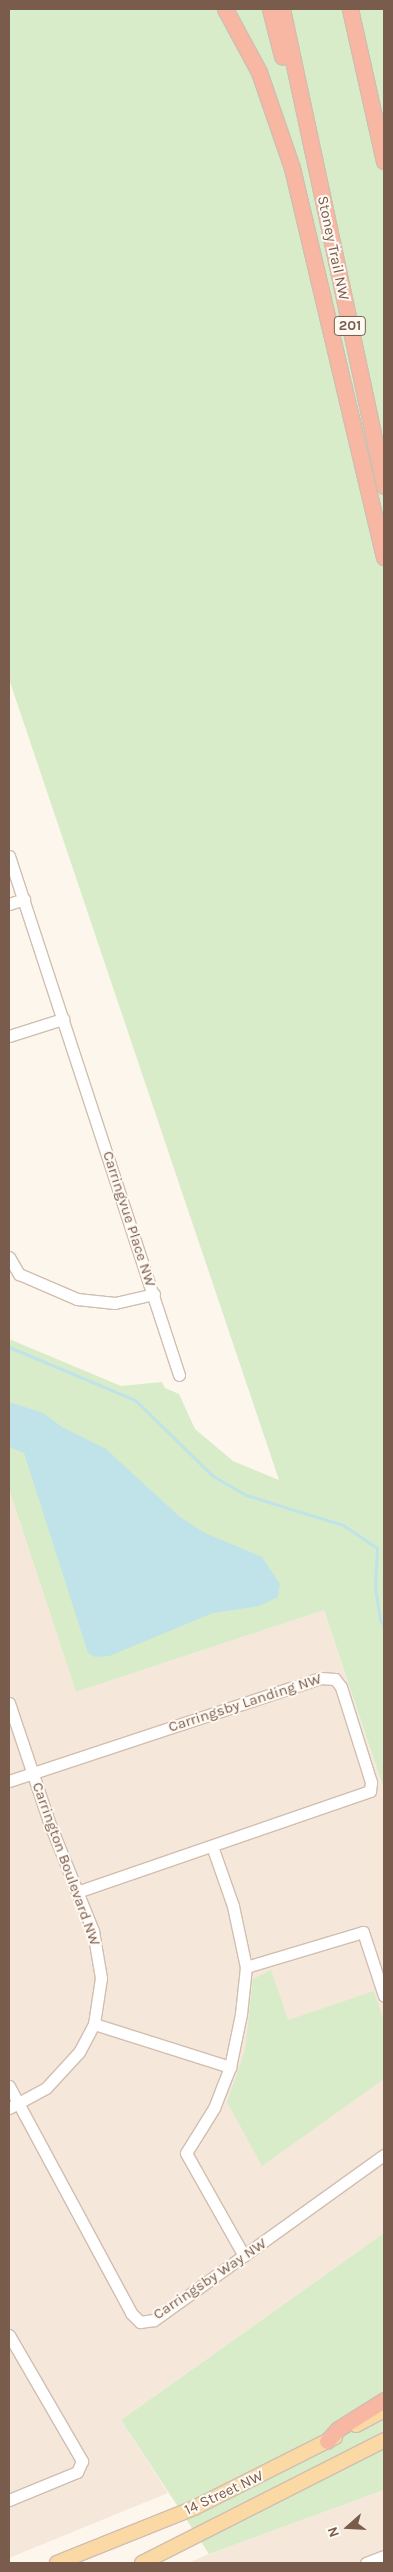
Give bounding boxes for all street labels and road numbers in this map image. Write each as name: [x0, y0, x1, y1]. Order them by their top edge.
street label: Stoney Trail NW: [313, 194, 353, 302]
road number: 201: [334, 314, 366, 338]
street label: Carringvue Place NW: [99, 1149, 159, 1289]
street label: Carringsby Landing NW: [166, 1670, 324, 1736]
street label: Carrington Boulevard NW: [28, 1780, 104, 1948]
street label: Carringsby Way NW: [150, 2234, 270, 2324]
street label: 14 Street NW: [182, 2467, 266, 2519]

